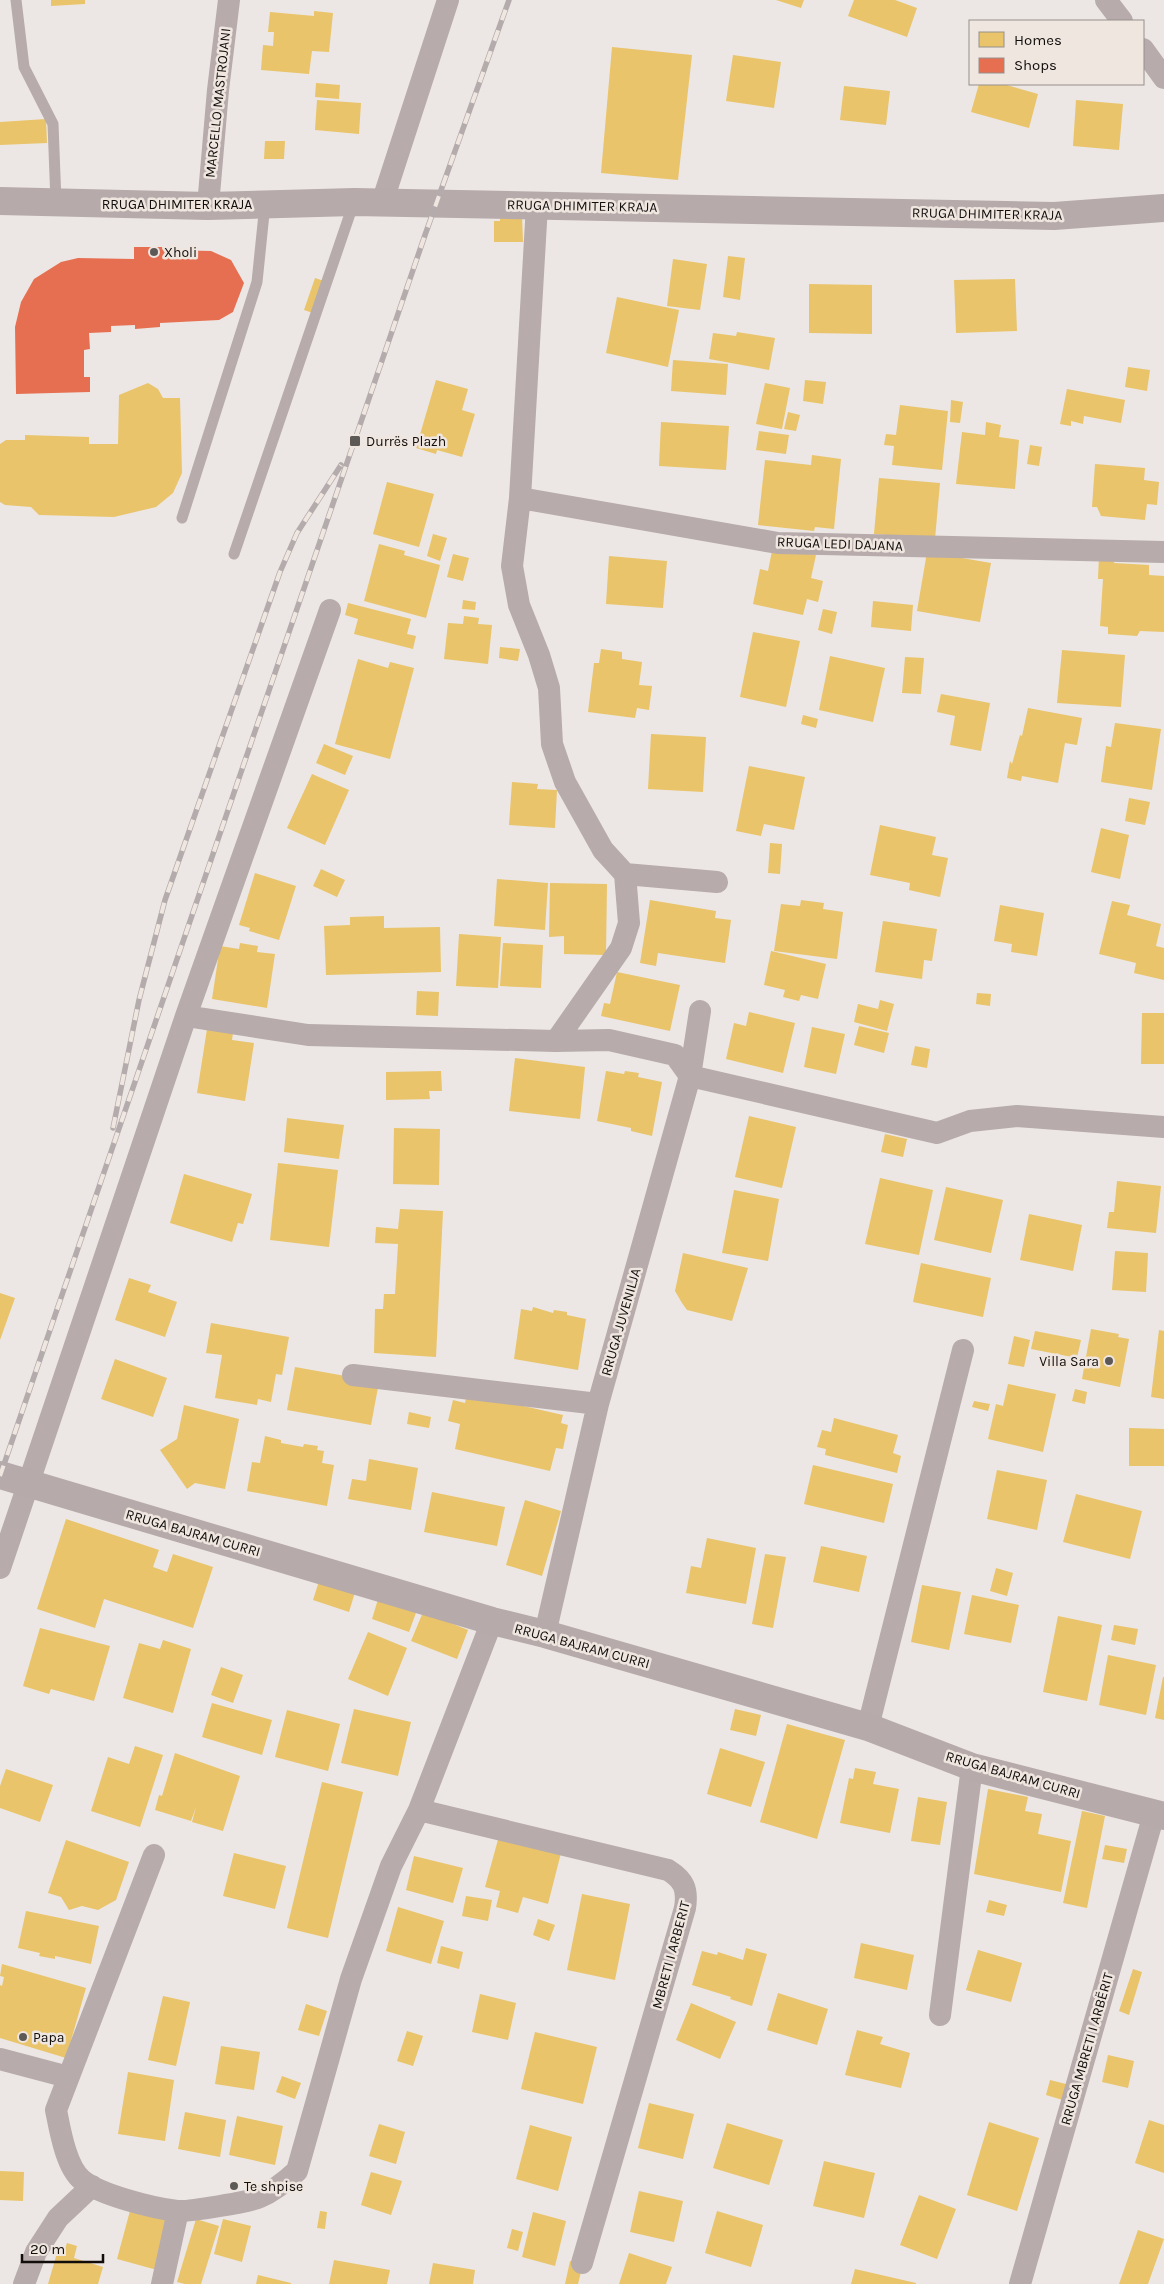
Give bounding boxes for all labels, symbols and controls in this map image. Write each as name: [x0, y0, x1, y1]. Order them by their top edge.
legend: [969, 20, 1144, 85]
street label: MARCELLO MASTROJANI: [202, 27, 234, 179]
text: Homes: [1014, 31, 1062, 49]
text: Shops: [1014, 56, 1057, 74]
street label: RRUGA DHIMITER KRAJA: [102, 196, 252, 213]
street label: RRUGA DHIMITER KRAJA: [507, 196, 657, 216]
street label: RRUGA DHIMITER KRAJA: [912, 204, 1062, 224]
place label: Xholi: [164, 244, 197, 261]
marker: Xholi: [148, 246, 160, 258]
place label: Durrës Plazh: [366, 433, 446, 450]
marker: Durrës Plazh: [348, 434, 362, 448]
street label: RRUGA LEDI DAJANA: [777, 533, 903, 555]
street label: RRUGA JUVENILJA: [598, 1266, 644, 1378]
place label: Villa Sara: [1039, 1353, 1099, 1370]
marker: Villa Sara: [1103, 1355, 1115, 1367]
street label: RRUGA BAJRAM CURRI: [124, 1506, 262, 1560]
street label: RRUGA BAJRAM CURRI: [512, 1620, 652, 1672]
street label: RRUGA BAJRAM CURRI: [944, 1748, 1082, 1802]
street label: MBRETI I ARBERIT: [648, 1899, 694, 2011]
street label: RRUGA MBRETI I ARBËRIT: [1057, 1971, 1117, 2127]
place label: Papa: [33, 2029, 64, 2046]
marker: Papa: [17, 2031, 29, 2043]
place label: Te shpise: [244, 2178, 303, 2195]
marker: Te shpise: [228, 2180, 240, 2192]
scale bar: [22, 2232, 104, 2264]
text: 20 m: [30, 2240, 65, 2258]

